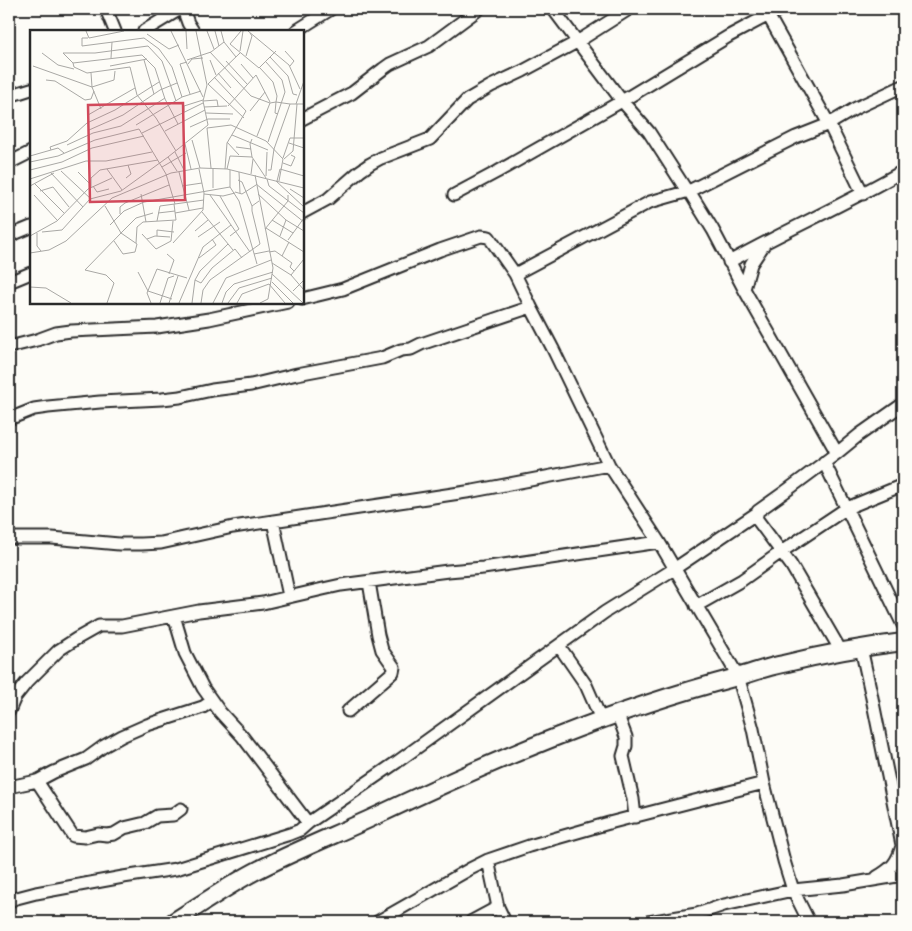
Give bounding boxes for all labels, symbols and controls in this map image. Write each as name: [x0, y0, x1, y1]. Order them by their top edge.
inset map: [30, 30, 304, 304]

